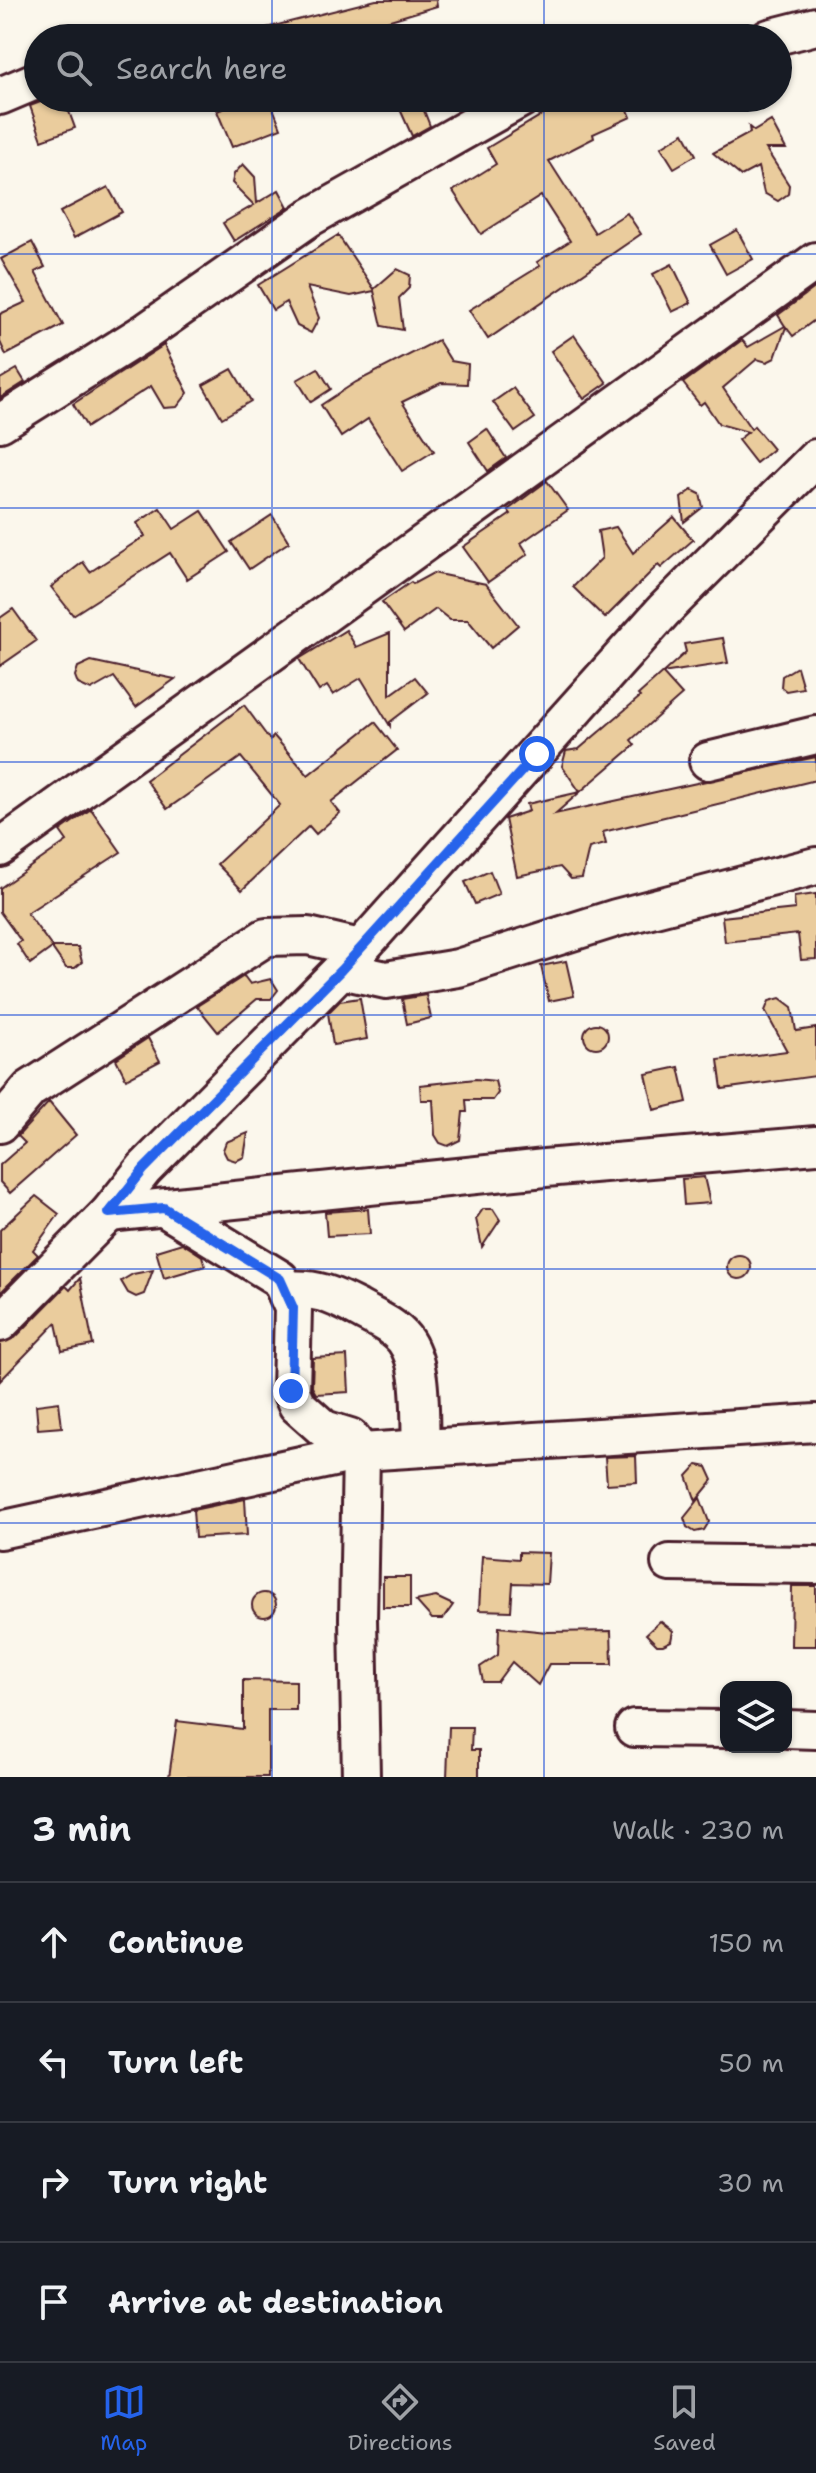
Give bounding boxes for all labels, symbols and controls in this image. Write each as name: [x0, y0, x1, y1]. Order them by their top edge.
search box: [24, 24, 792, 112]
icon: search: [52, 46, 96, 90]
text: Search here: [116, 48, 287, 89]
route start: [519, 736, 555, 772]
route end: [273, 1373, 309, 1409]
map controls: [720, 1681, 792, 1753]
button: layers: [720, 1681, 792, 1753]
text: 3 min: [32, 1806, 131, 1852]
text: Walk · 230 m: [612, 1812, 784, 1847]
icon: ahead: [32, 1920, 76, 1964]
text: Continue: [108, 1922, 244, 1963]
text: 150 m: [708, 1925, 784, 1960]
icon: left: [32, 2040, 76, 2084]
text: Turn left: [108, 2042, 243, 2083]
text: 50 m: [719, 2045, 784, 2080]
icon: right: [32, 2160, 76, 2204]
text: Turn right: [108, 2162, 267, 2203]
text: 30 m: [717, 2165, 784, 2200]
icon: arrive: [32, 2280, 76, 2324]
text: Arrive at destination: [108, 2282, 443, 2323]
tab: Map: [100, 2380, 147, 2457]
tab: Directions: [348, 2380, 453, 2457]
tab: Saved: [653, 2380, 716, 2457]

